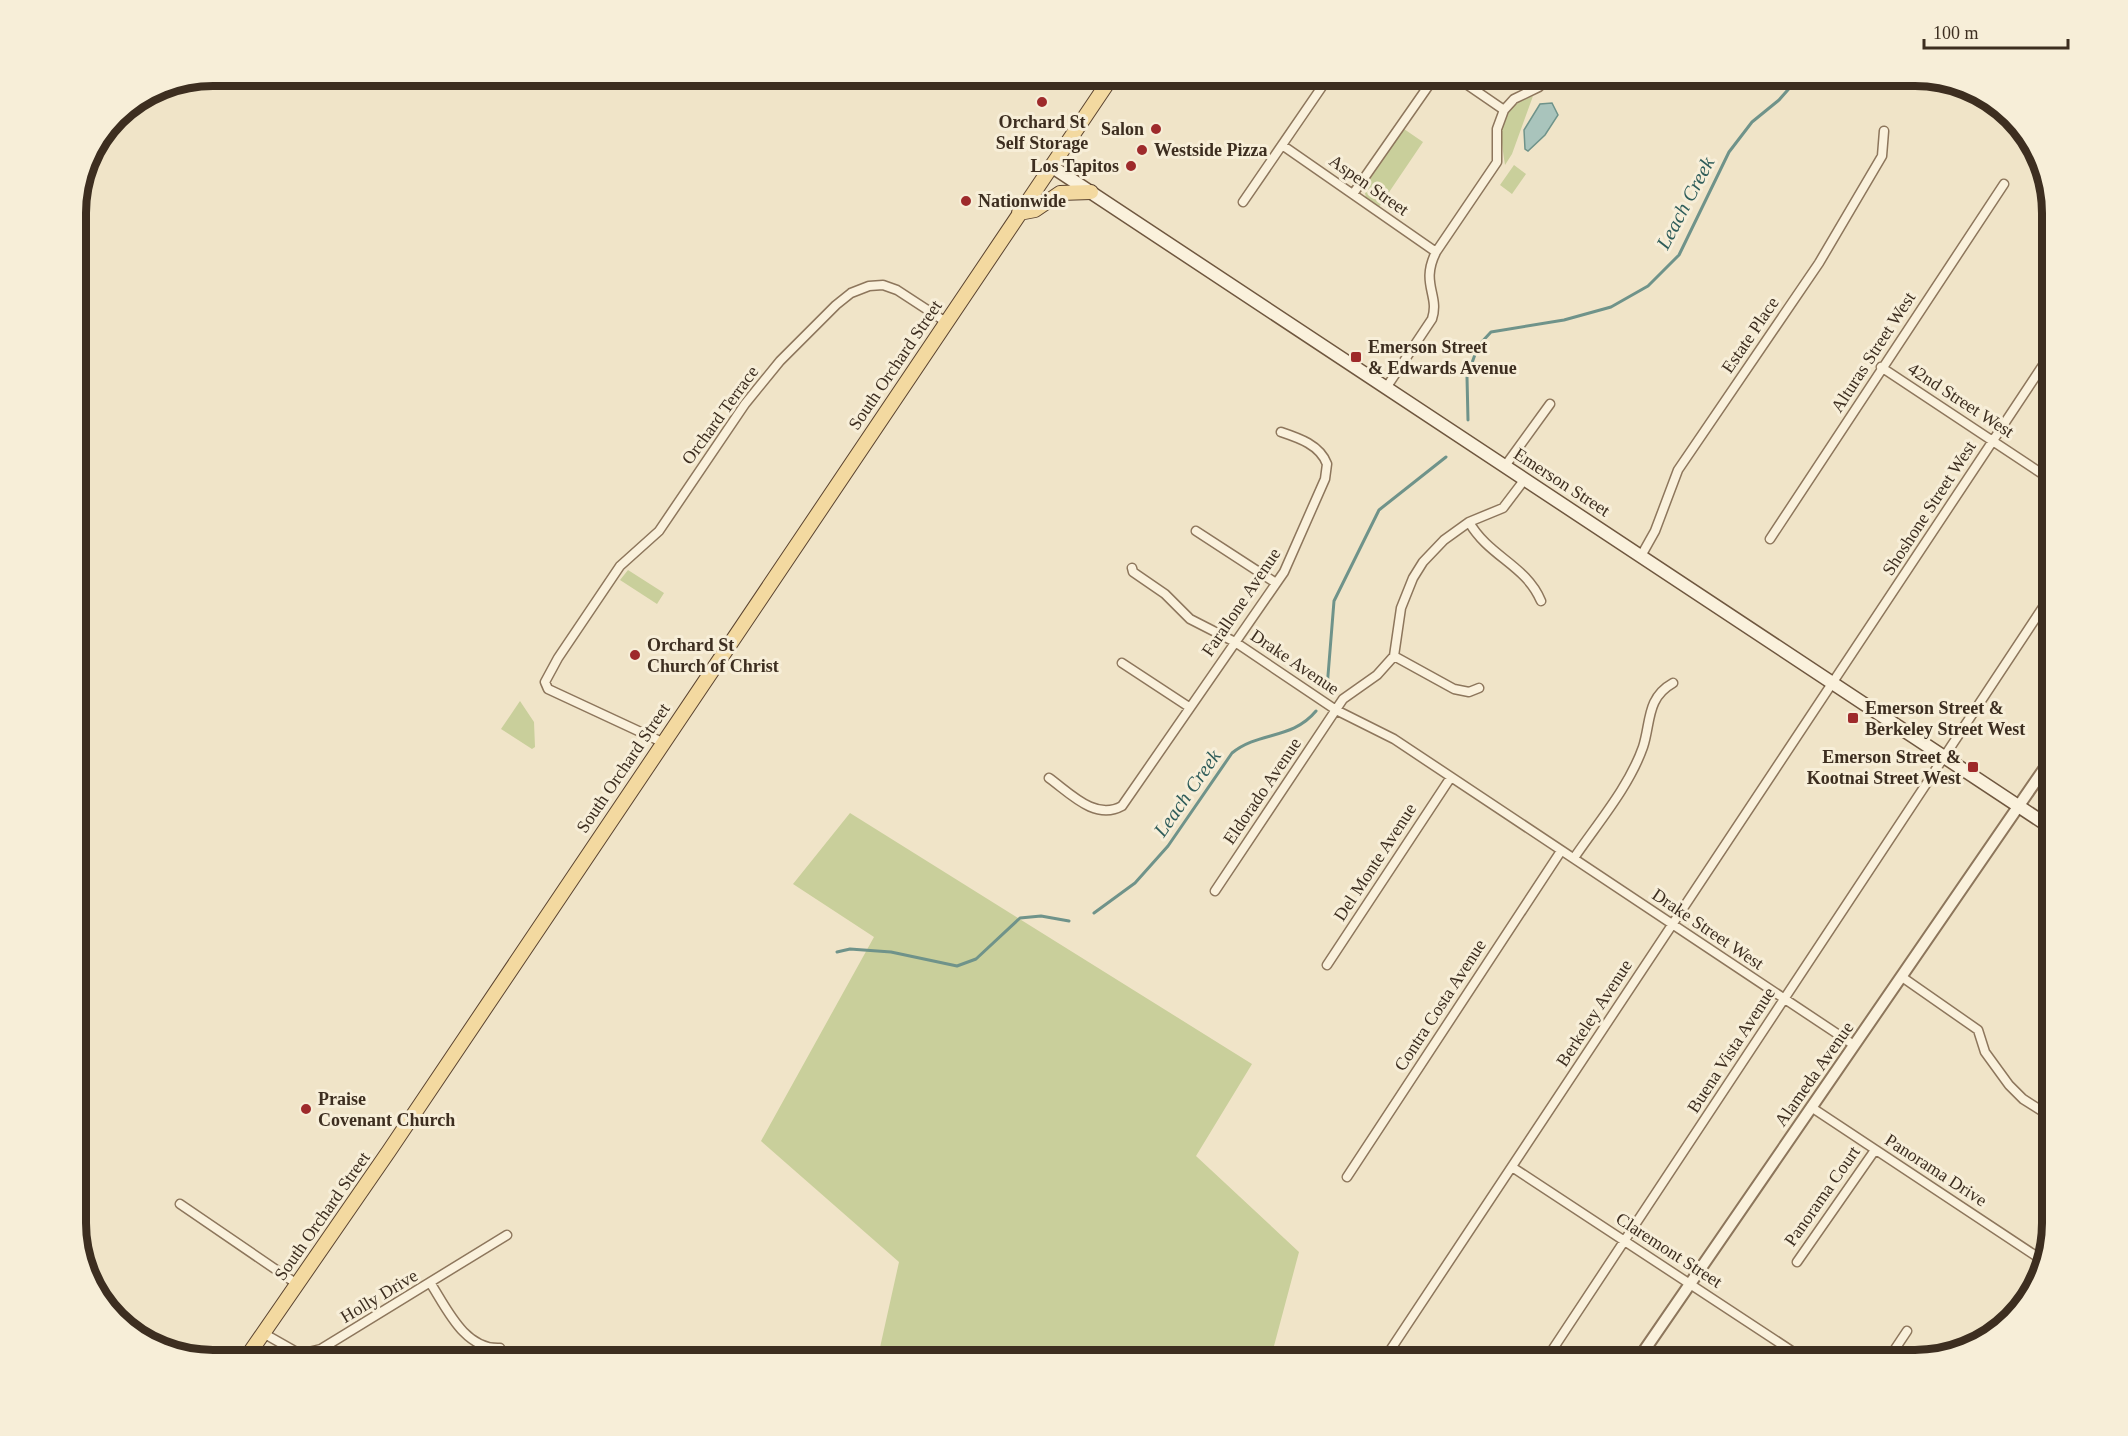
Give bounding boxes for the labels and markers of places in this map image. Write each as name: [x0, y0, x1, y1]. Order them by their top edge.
marker: Orchard St Self Storage: [1035, 95, 1049, 109]
place label: Orchard St Self Storage: [996, 112, 1088, 153]
place label: Salon: [1101, 119, 1144, 139]
marker: Salon: [1149, 122, 1163, 136]
place label: Westside Pizza: [1154, 140, 1267, 160]
marker: Westside Pizza: [1135, 143, 1149, 157]
place label: Los Tapitos: [1030, 156, 1119, 176]
marker: Los Tapitos: [1124, 159, 1138, 173]
place label: Nationwide: [978, 191, 1066, 211]
marker: Nationwide: [959, 194, 973, 208]
place label: Emerson Street & Edwards Avenue: [1368, 337, 1517, 378]
marker: Emerson Street & Edwards Avenue: [1349, 350, 1363, 364]
place label: Orchard St Church of Christ: [647, 635, 779, 676]
marker: Orchard St Church of Christ: [628, 648, 642, 662]
place label: Emerson Street & Berkeley Street West: [1865, 698, 2025, 739]
marker: Emerson Street & Berkeley Street West: [1846, 711, 1860, 725]
place label: Emerson Street & Kootnai Street West: [1807, 747, 1961, 788]
marker: Emerson Street & Kootnai Street West: [1966, 760, 1980, 774]
place label: Praise Covenant Church: [318, 1089, 455, 1130]
marker: Praise Covenant Church: [299, 1102, 313, 1116]

